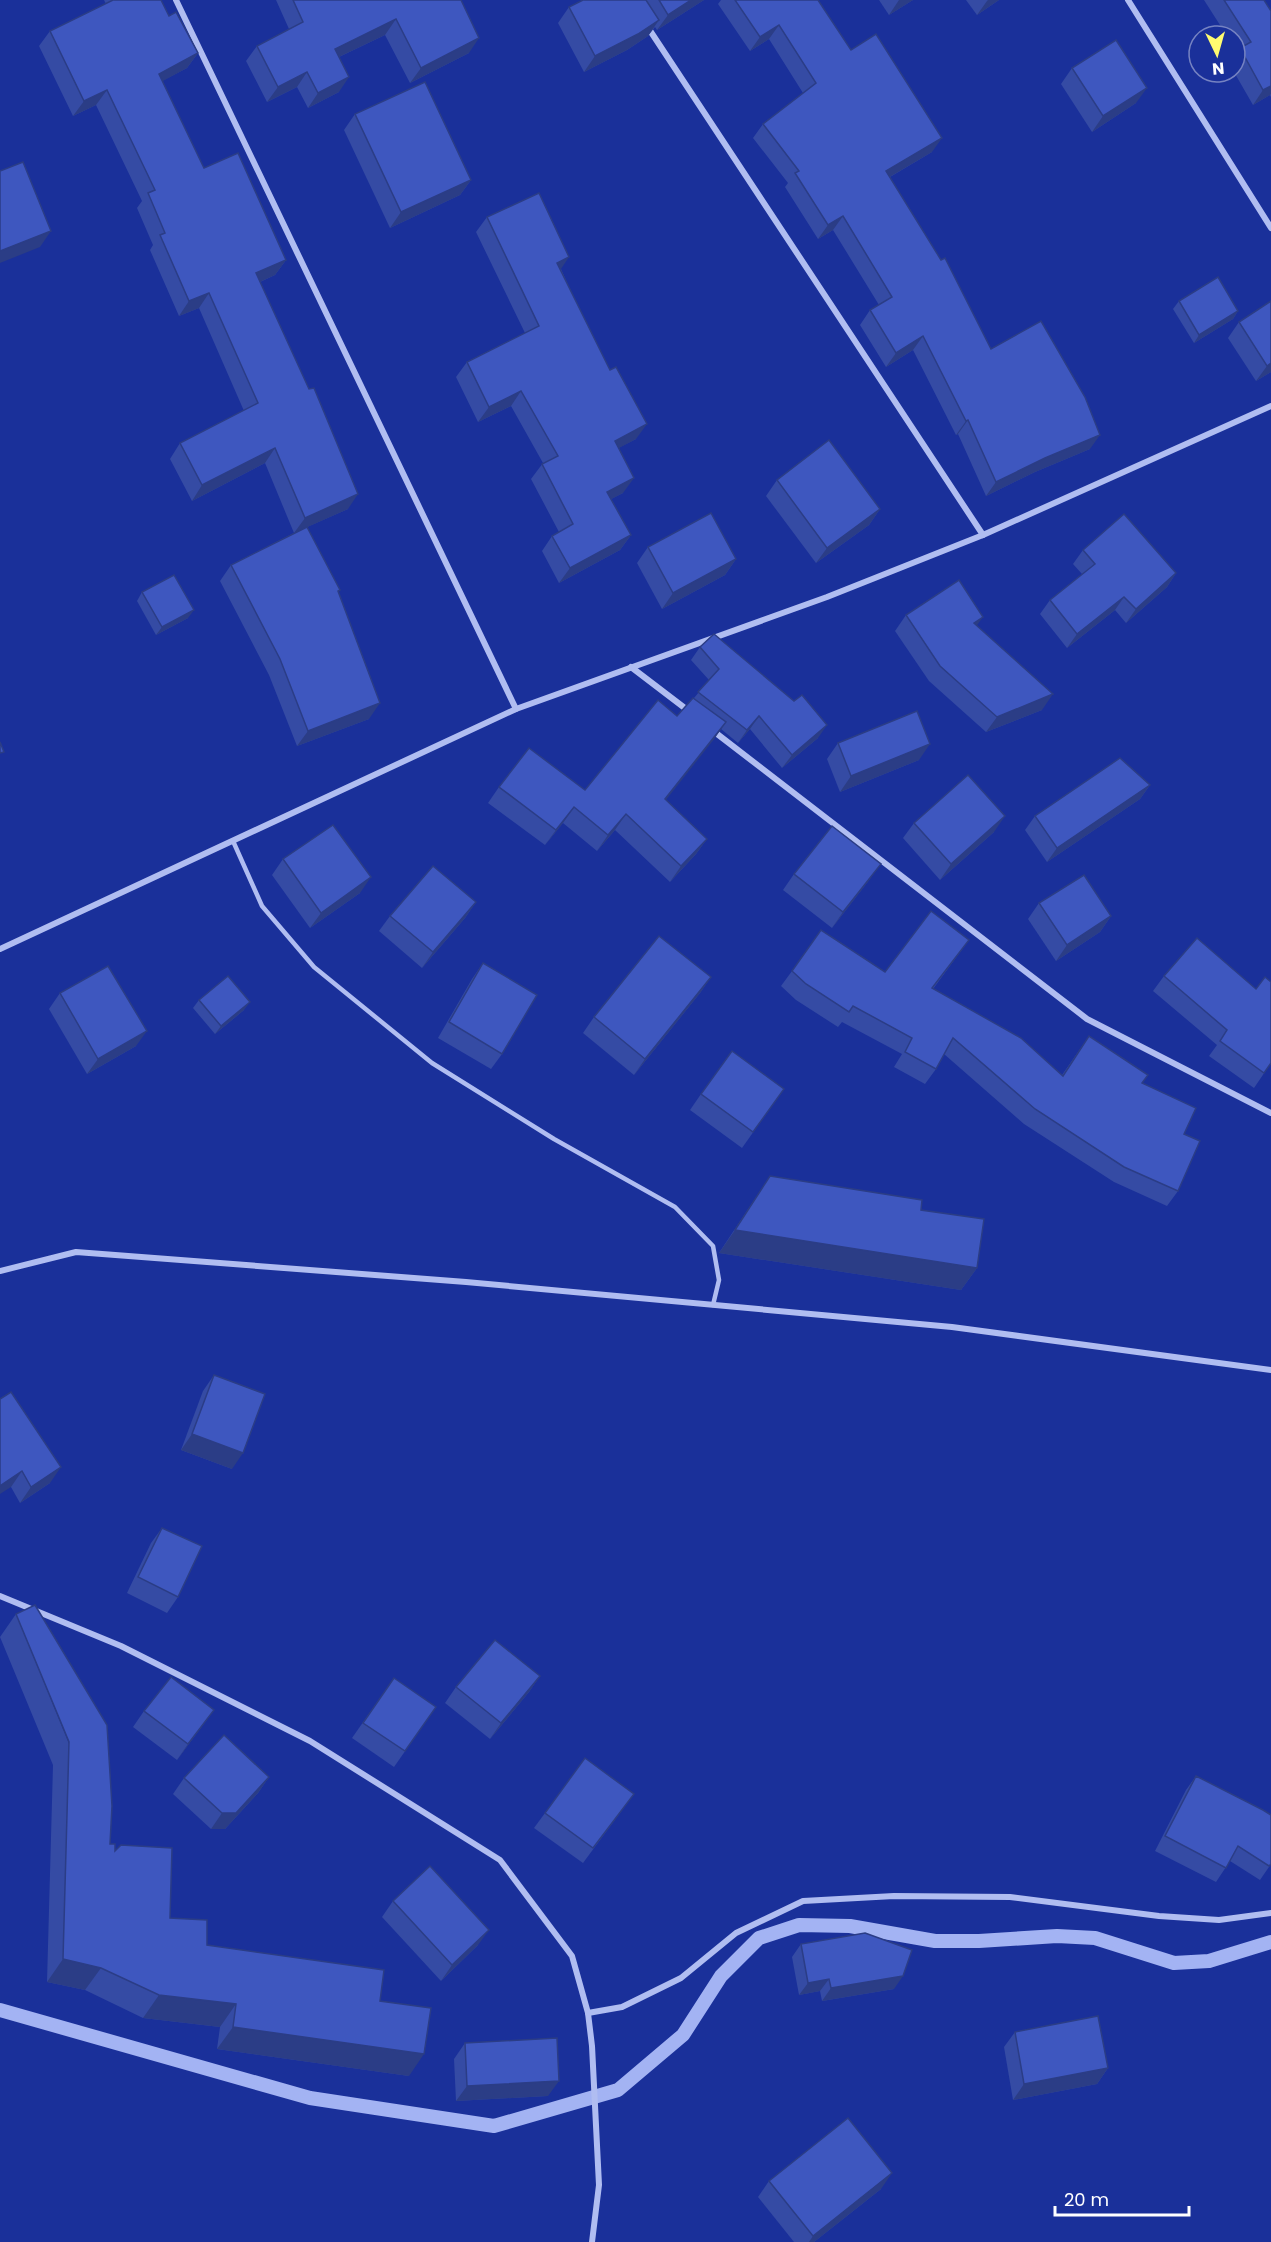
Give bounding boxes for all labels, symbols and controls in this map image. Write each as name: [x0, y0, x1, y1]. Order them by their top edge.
north arrow: [1187, 24, 1247, 84]
text: N: [1211, 56, 1225, 80]
scale bar: [1055, 2179, 1188, 2217]
text: 20 m: [1064, 2187, 1109, 2212]

